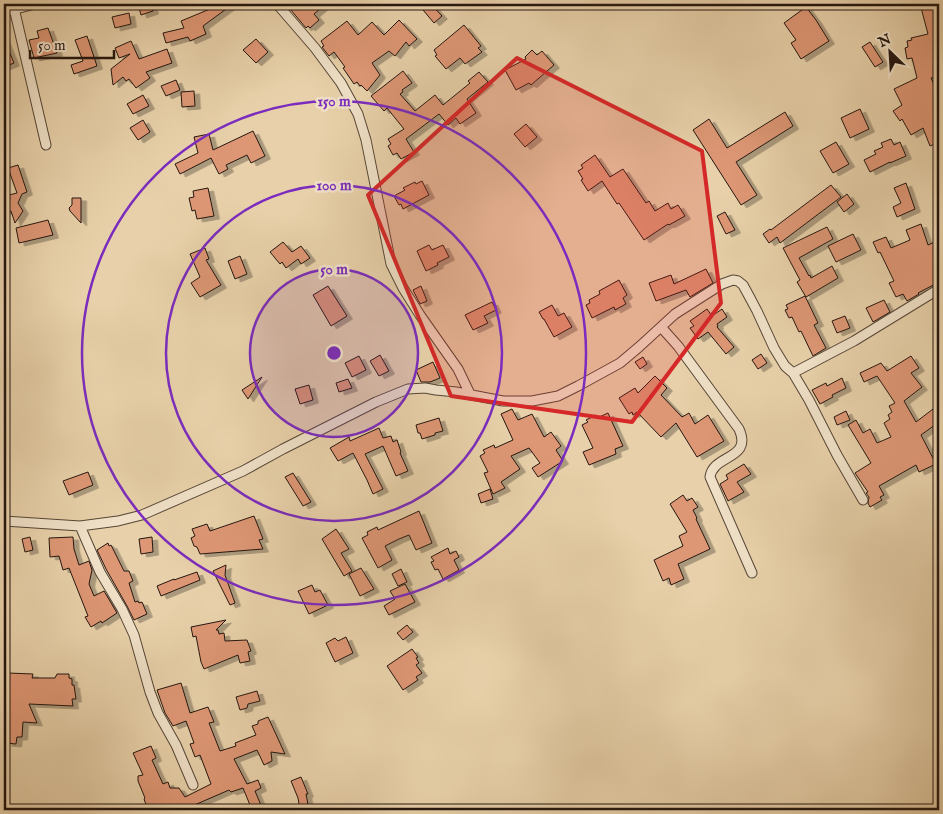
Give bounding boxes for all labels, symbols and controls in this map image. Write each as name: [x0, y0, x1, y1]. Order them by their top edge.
scale bar: [30, 28, 114, 60]
north arrow: [866, 28, 916, 78]
text: N: [875, 30, 894, 52]
text: 50 m: [38, 36, 66, 55]
text: 150 m: [317, 92, 351, 111]
text: 100 m: [316, 176, 352, 195]
text: 50 m: [320, 260, 348, 279]
centre of rings: [325, 344, 343, 362]

